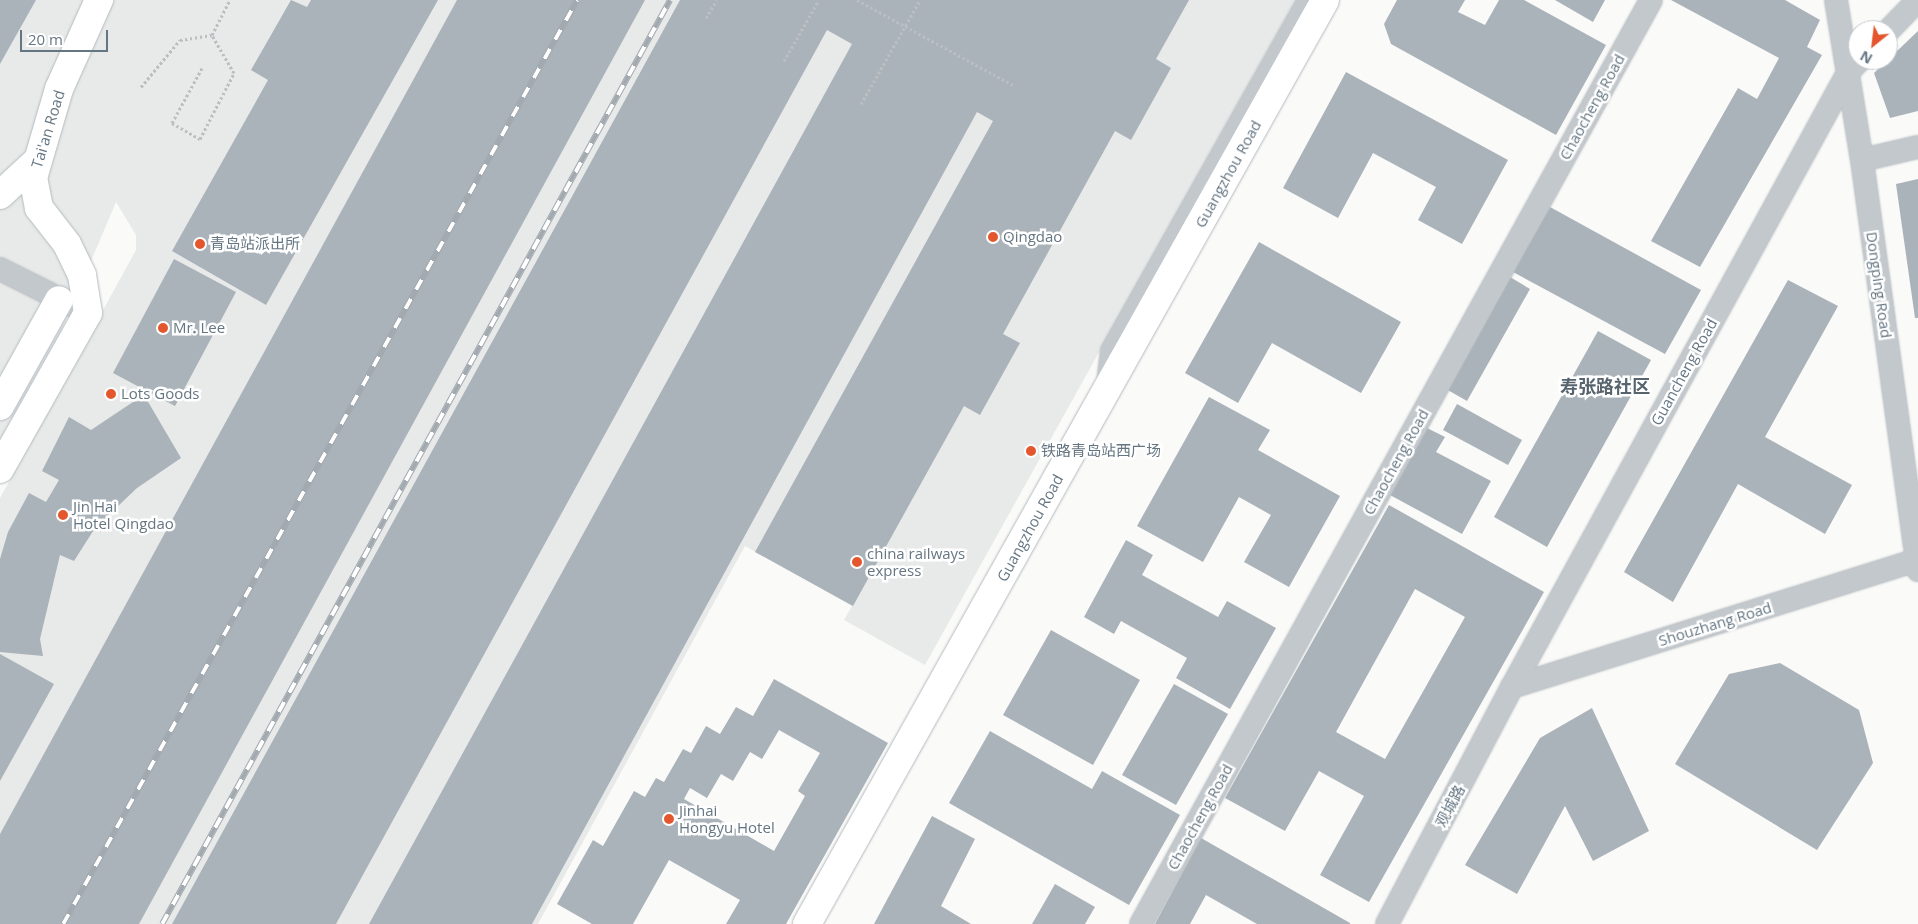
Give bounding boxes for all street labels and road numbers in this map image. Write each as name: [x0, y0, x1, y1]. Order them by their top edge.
street label: Chaocheng Road: [1556, 51, 1628, 163]
street label: Tai'an Road: [28, 88, 68, 170]
street label: Guangzhou Road: [1191, 117, 1265, 231]
street label: Dongping Road: [1863, 231, 1895, 339]
street label: Guancheng Road: [1647, 315, 1721, 429]
street label: Chaocheng Road: [1360, 406, 1432, 518]
street label: Guangzhou Road: [993, 471, 1067, 585]
street label: Shouzhang Road: [1656, 598, 1774, 650]
street label: Chaocheng Road: [1164, 761, 1236, 873]
street label: 观城路: [1431, 782, 1469, 830]

